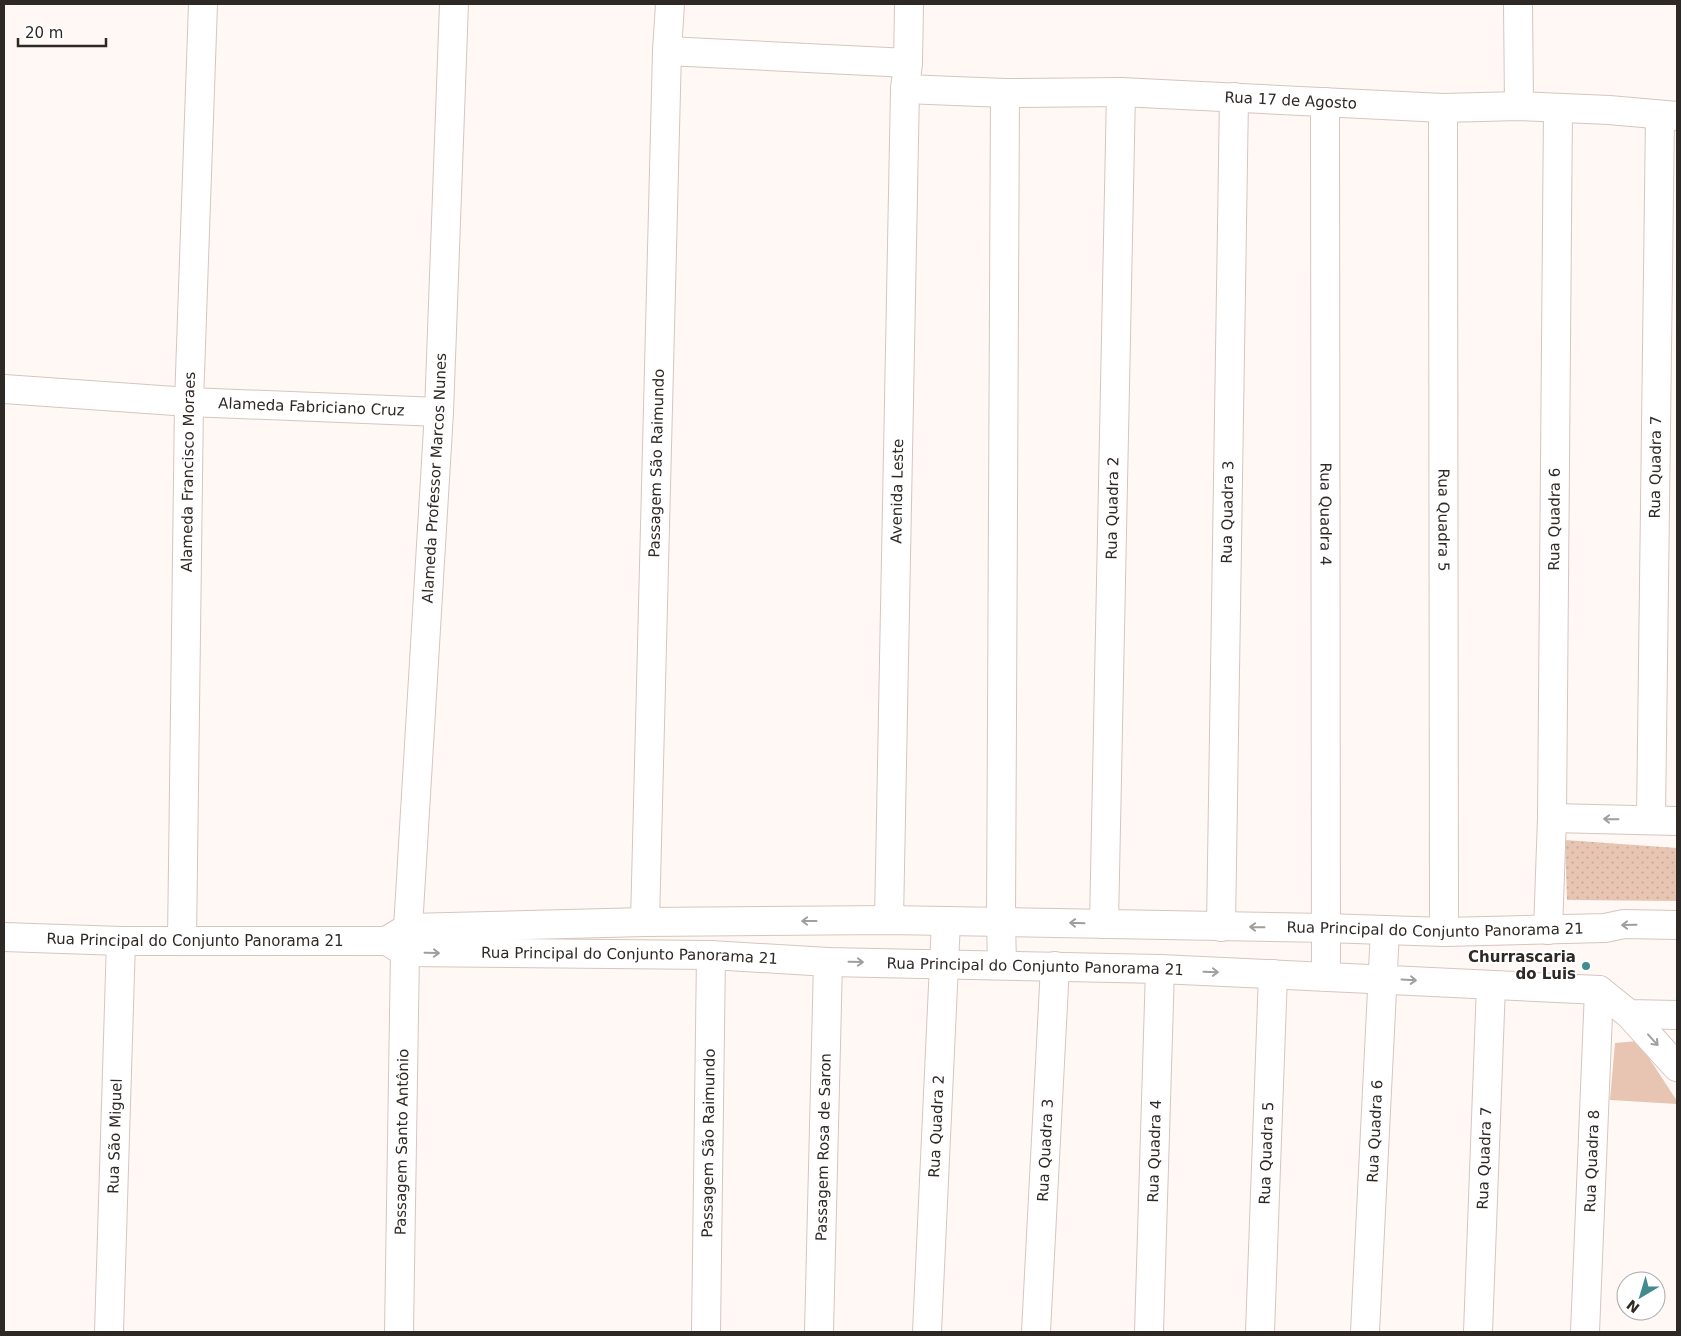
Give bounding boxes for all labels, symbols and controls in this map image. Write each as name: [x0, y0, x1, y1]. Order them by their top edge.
scale bar: [18, 15, 105, 47]
text: 20 m: [25, 24, 63, 42]
street label: Rua 17 de Agosto: [1224, 88, 1357, 113]
street label: Alameda Professor Marcos Nunes: [419, 352, 450, 604]
street label: Passagem São Raimundo: [645, 368, 668, 558]
street label: Alameda Francisco Moraes: [178, 371, 199, 572]
street label: Alameda Fabriciano Cruz: [218, 394, 405, 420]
street label: Rua Quadra 7: [1646, 415, 1665, 519]
street label: Avenida Leste: [887, 438, 907, 544]
street label: Rua Quadra 2: [1102, 456, 1123, 560]
street label: Rua Quadra 3: [1218, 460, 1237, 564]
street label: Rua Quadra 4: [1316, 462, 1335, 566]
street label: Rua Quadra 5: [1434, 468, 1453, 572]
street label: Rua Quadra 6: [1545, 468, 1564, 571]
one-way arrow: [1603, 814, 1620, 824]
one-way arrow: [801, 916, 818, 926]
street label: Rua Principal do Conjunto Panorama 21: [1286, 918, 1584, 941]
one-way arrow: [1069, 919, 1085, 928]
one-way arrow: [1621, 920, 1637, 929]
one-way arrow: [1249, 922, 1265, 932]
street label: Rua Principal do Conjunto Panorama 21: [46, 929, 343, 950]
street label: Rua Principal do Conjunto Panorama 21: [481, 944, 778, 968]
one-way arrow: [423, 948, 439, 958]
place label: Churrascaria do Luis: [1468, 948, 1576, 983]
street label: Rua Principal do Conjunto Panorama 21: [887, 954, 1184, 979]
one-way arrow: [848, 958, 864, 967]
marker: Churrascaria do Luis: [1580, 960, 1592, 972]
one-way arrow: [1203, 967, 1219, 976]
one-way arrow: [1400, 976, 1416, 985]
one-way arrow: [1647, 1034, 1659, 1047]
street label: Passagem São Raimundo: [698, 1048, 719, 1238]
street label: Passagem Santo Antônio: [392, 1049, 412, 1235]
street label: Passagem Rosa de Saron: [812, 1053, 835, 1241]
street label: Rua Quadra 2: [925, 1074, 948, 1178]
street label: Rua São Miguel: [104, 1078, 126, 1194]
street label: Rua Quadra 6: [1363, 1079, 1387, 1183]
street label: Rua Quadra 3: [1034, 1098, 1057, 1202]
street label: Rua Quadra 4: [1144, 1099, 1165, 1203]
street label: Rua Quadra 5: [1256, 1101, 1277, 1205]
street label: Rua Quadra 7: [1474, 1106, 1495, 1210]
street label: Rua Quadra 8: [1581, 1109, 1603, 1213]
north arrow: [1616, 1271, 1666, 1321]
text: N: [1623, 1296, 1643, 1316]

